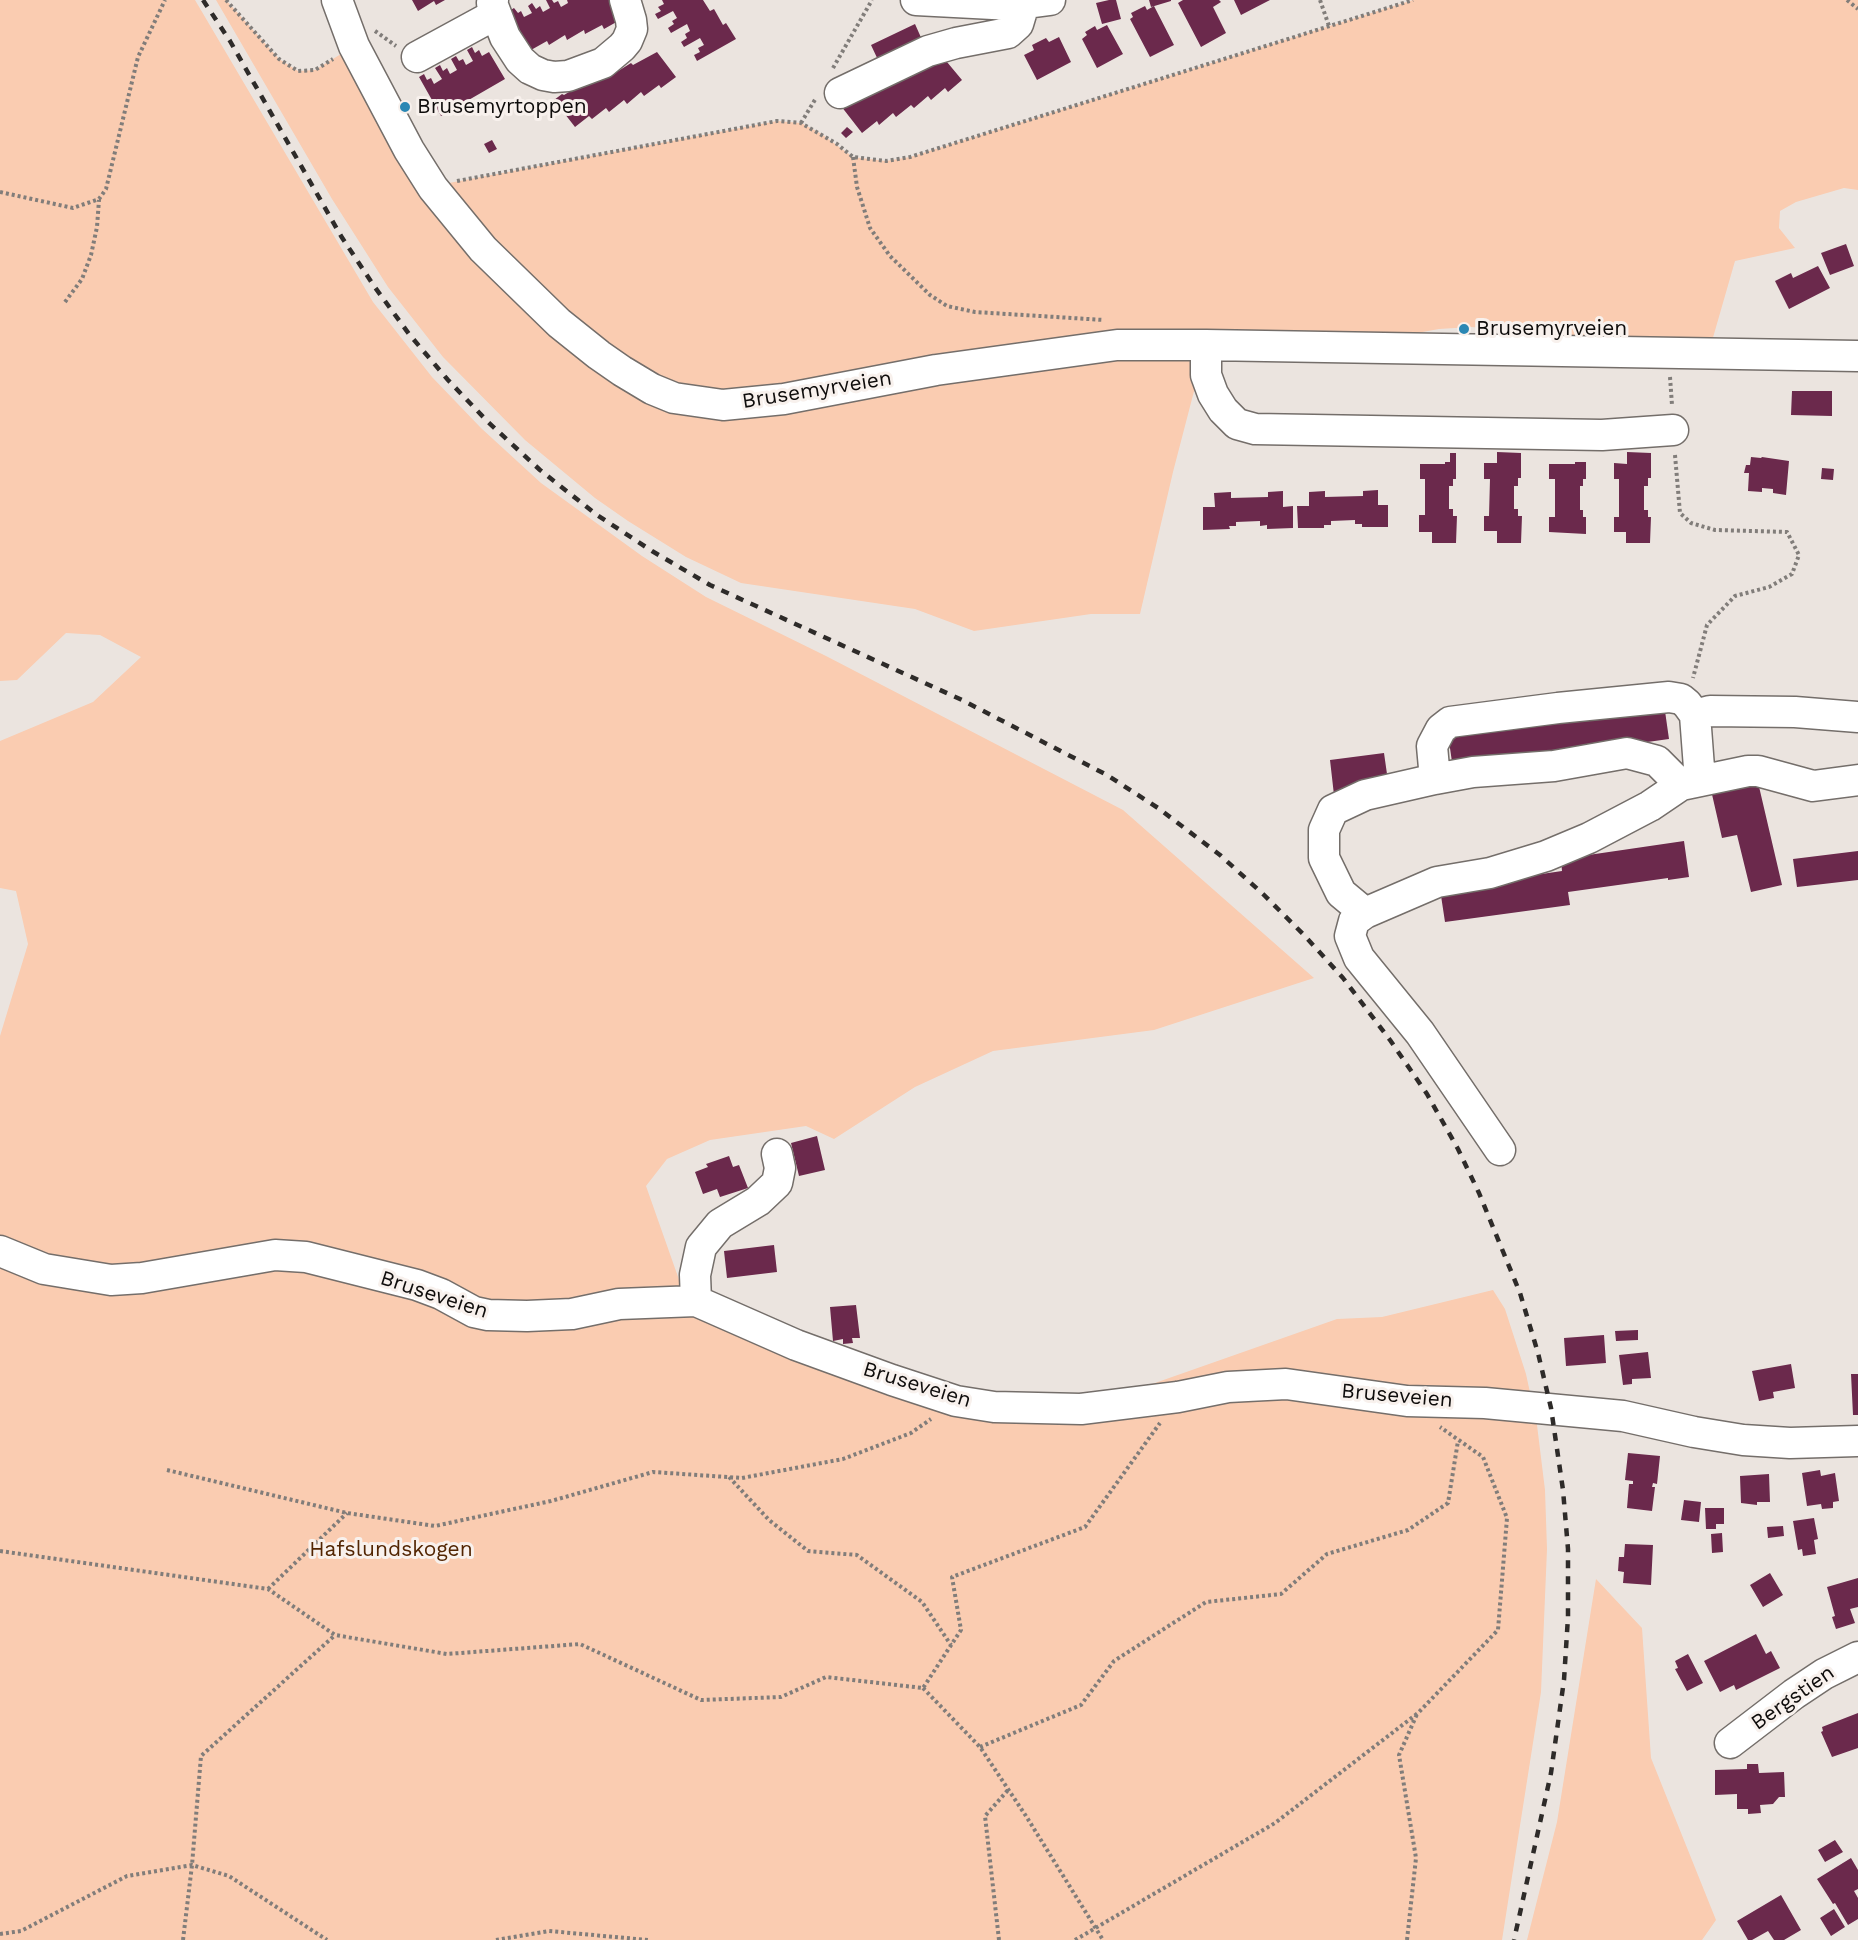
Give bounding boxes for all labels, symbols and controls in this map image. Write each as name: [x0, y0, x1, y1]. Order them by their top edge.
place label: Brusemyrtoppen: [417, 94, 587, 120]
marker: Brusemyrtoppen: [398, 100, 412, 114]
place label: Brusemyrveien: [1476, 316, 1627, 342]
marker: Brusemyrveien: [1457, 322, 1471, 336]
street label: Brusemyrveien: [740, 366, 894, 414]
street label: Bruseveien: [377, 1266, 491, 1324]
street label: Bruseveien: [860, 1357, 974, 1413]
street label: Bruseveien: [1340, 1379, 1454, 1413]
park label: Hafslundskogen: [309, 1537, 473, 1563]
street label: Bergstien: [1747, 1660, 1839, 1736]

